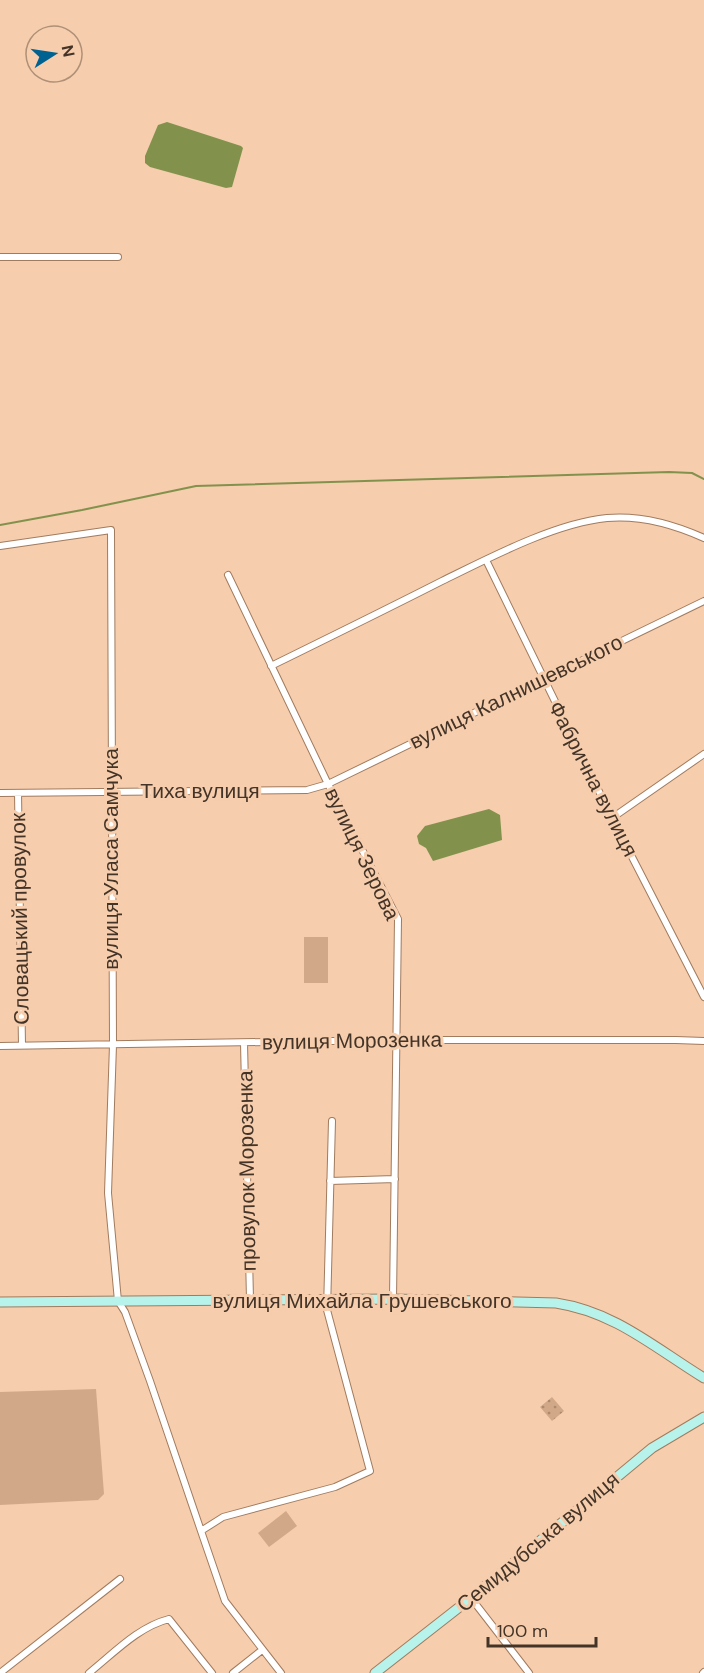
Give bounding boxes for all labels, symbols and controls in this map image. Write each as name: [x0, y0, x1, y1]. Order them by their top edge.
north arrow: [24, 24, 84, 84]
text: N: [57, 43, 80, 59]
street label: вулиця Калнишевського: [405, 628, 627, 756]
street label: Фабрична вулиця: [542, 696, 644, 862]
street label: вулиця Уласа Самчука: [97, 748, 125, 970]
street label: Тиха вулиця: [140, 777, 260, 805]
street label: вулиця Зерова: [318, 783, 406, 925]
street label: Словацький провулок: [4, 812, 36, 1025]
street label: вулиця Морозенка: [262, 1025, 443, 1057]
street label: провулок Морозенка: [231, 1070, 263, 1272]
street label: вулиця Михайла Грушевського: [212, 1287, 512, 1315]
street label: Семидубська вулиця: [451, 1466, 625, 1618]
scale bar: [488, 1610, 596, 1648]
text: 100 m: [497, 1619, 548, 1643]

